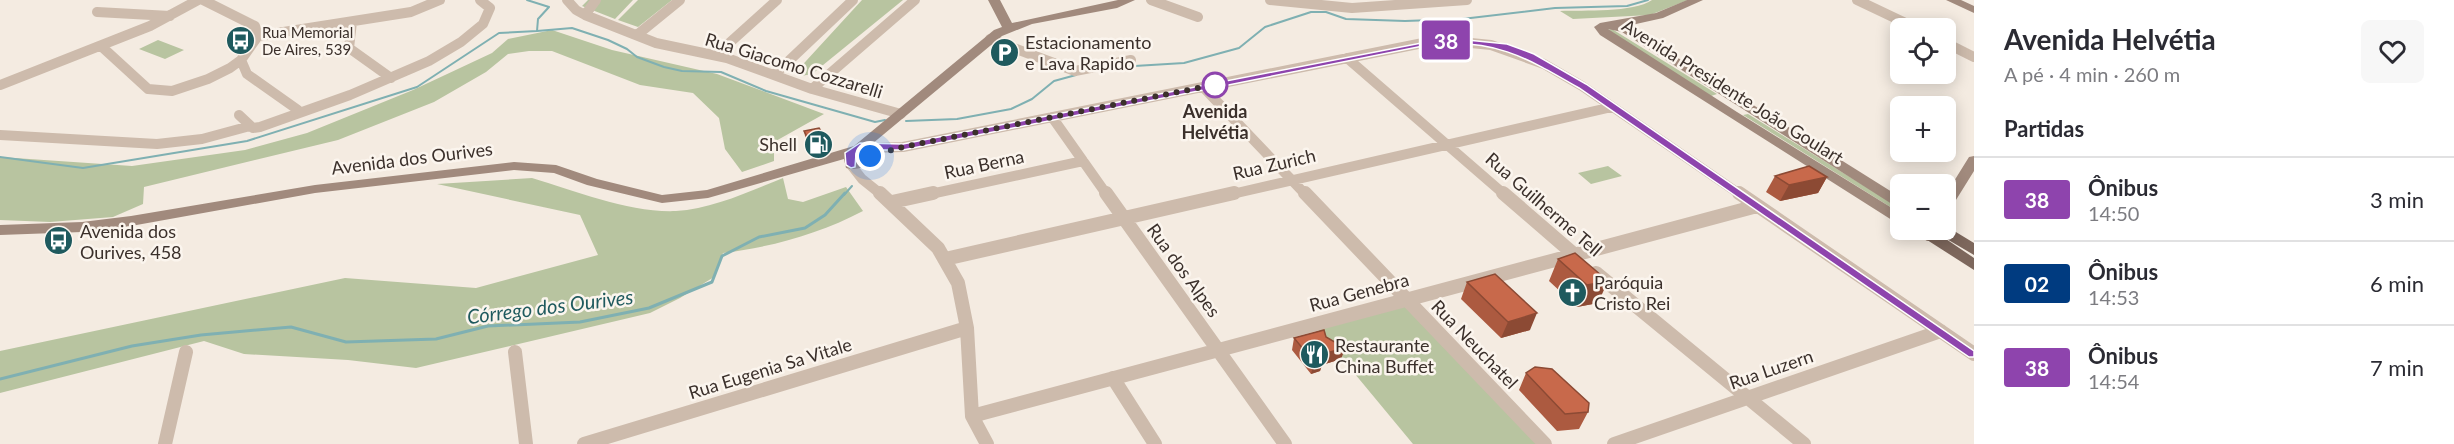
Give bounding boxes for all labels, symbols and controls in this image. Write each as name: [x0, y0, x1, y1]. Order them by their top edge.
street label: Avenida Presidente João Goulart: [1618, 14, 1848, 169]
map controls: [1890, 18, 1956, 240]
button: locate: [1890, 18, 1956, 84]
line badge: 38: [1419, 20, 1473, 60]
button: heart: [2361, 20, 2424, 83]
text: Avenida Helvétia: [2004, 22, 2216, 56]
place label: Rua Memorial De Aires, 539: [262, 23, 353, 58]
bus stop icon: Rua Memorial De Aires, 539: [225, 25, 257, 57]
street label: Rua Giacomo Cozzarelli: [702, 27, 886, 103]
text: 38: [1434, 28, 1458, 53]
place label: Estacionamento e Lava Rapido: [1025, 31, 1151, 74]
parking icon: Estacionamento e Lava Rapido: [988, 36, 1020, 68]
text: A pé · 4 min · 260 m: [2004, 62, 2180, 86]
marker: Avenida Helvétia: [1202, 72, 1228, 98]
button: +: [1890, 96, 1956, 162]
place label: Avenida Helvétia: [1181, 100, 1249, 143]
text: Partidas: [2004, 115, 2084, 142]
fuel station icon: Shell: [802, 128, 834, 160]
place label: Shell: [759, 133, 797, 155]
street label: Avenida dos Ourives: [330, 137, 494, 179]
your location: [855, 141, 885, 171]
street label: Rua Zurich: [1230, 144, 1318, 184]
street label: Rua Berna: [942, 145, 1026, 183]
street label: Rua Guilherme Tell: [1481, 147, 1607, 261]
button: −: [1890, 174, 1956, 240]
text: Ônibus: [2088, 174, 2158, 201]
text: 3 min: [2370, 186, 2424, 213]
text: 38: [2025, 187, 2049, 212]
text: 14:50: [2088, 201, 2139, 225]
street label: Rua dos Alpes: [1143, 219, 1225, 321]
place label: Avenida dos Ourives, 458: [80, 220, 182, 263]
bus stop icon: Avenida dos Ourives, 458: [43, 225, 75, 257]
text: Ônibus: [2088, 258, 2158, 285]
street label: Rua Genebra: [1307, 268, 1411, 316]
text: 6 min: [2370, 270, 2424, 297]
place label: Paróquia Cristo Rei: [1594, 271, 1670, 314]
text: 02: [2025, 271, 2049, 296]
church icon: Paróquia Cristo Rei: [1557, 276, 1589, 308]
water label: Córrego dos Ourives: [465, 284, 635, 328]
text: 14:53: [2088, 285, 2139, 309]
street label: Rua Neuchatel: [1427, 295, 1523, 393]
street label: Rua Eugenia Sa Vitale: [686, 333, 854, 403]
place label: Restaurante China Buffet: [1335, 334, 1435, 377]
restaurant icon: Restaurante China Buffet: [1298, 339, 1330, 371]
text: Ônibus: [2088, 342, 2158, 369]
street label: Rua Luzern: [1726, 344, 1816, 394]
text: 7 min: [2370, 354, 2424, 381]
text: 38: [2025, 355, 2049, 380]
text: 14:54: [2088, 369, 2139, 393]

